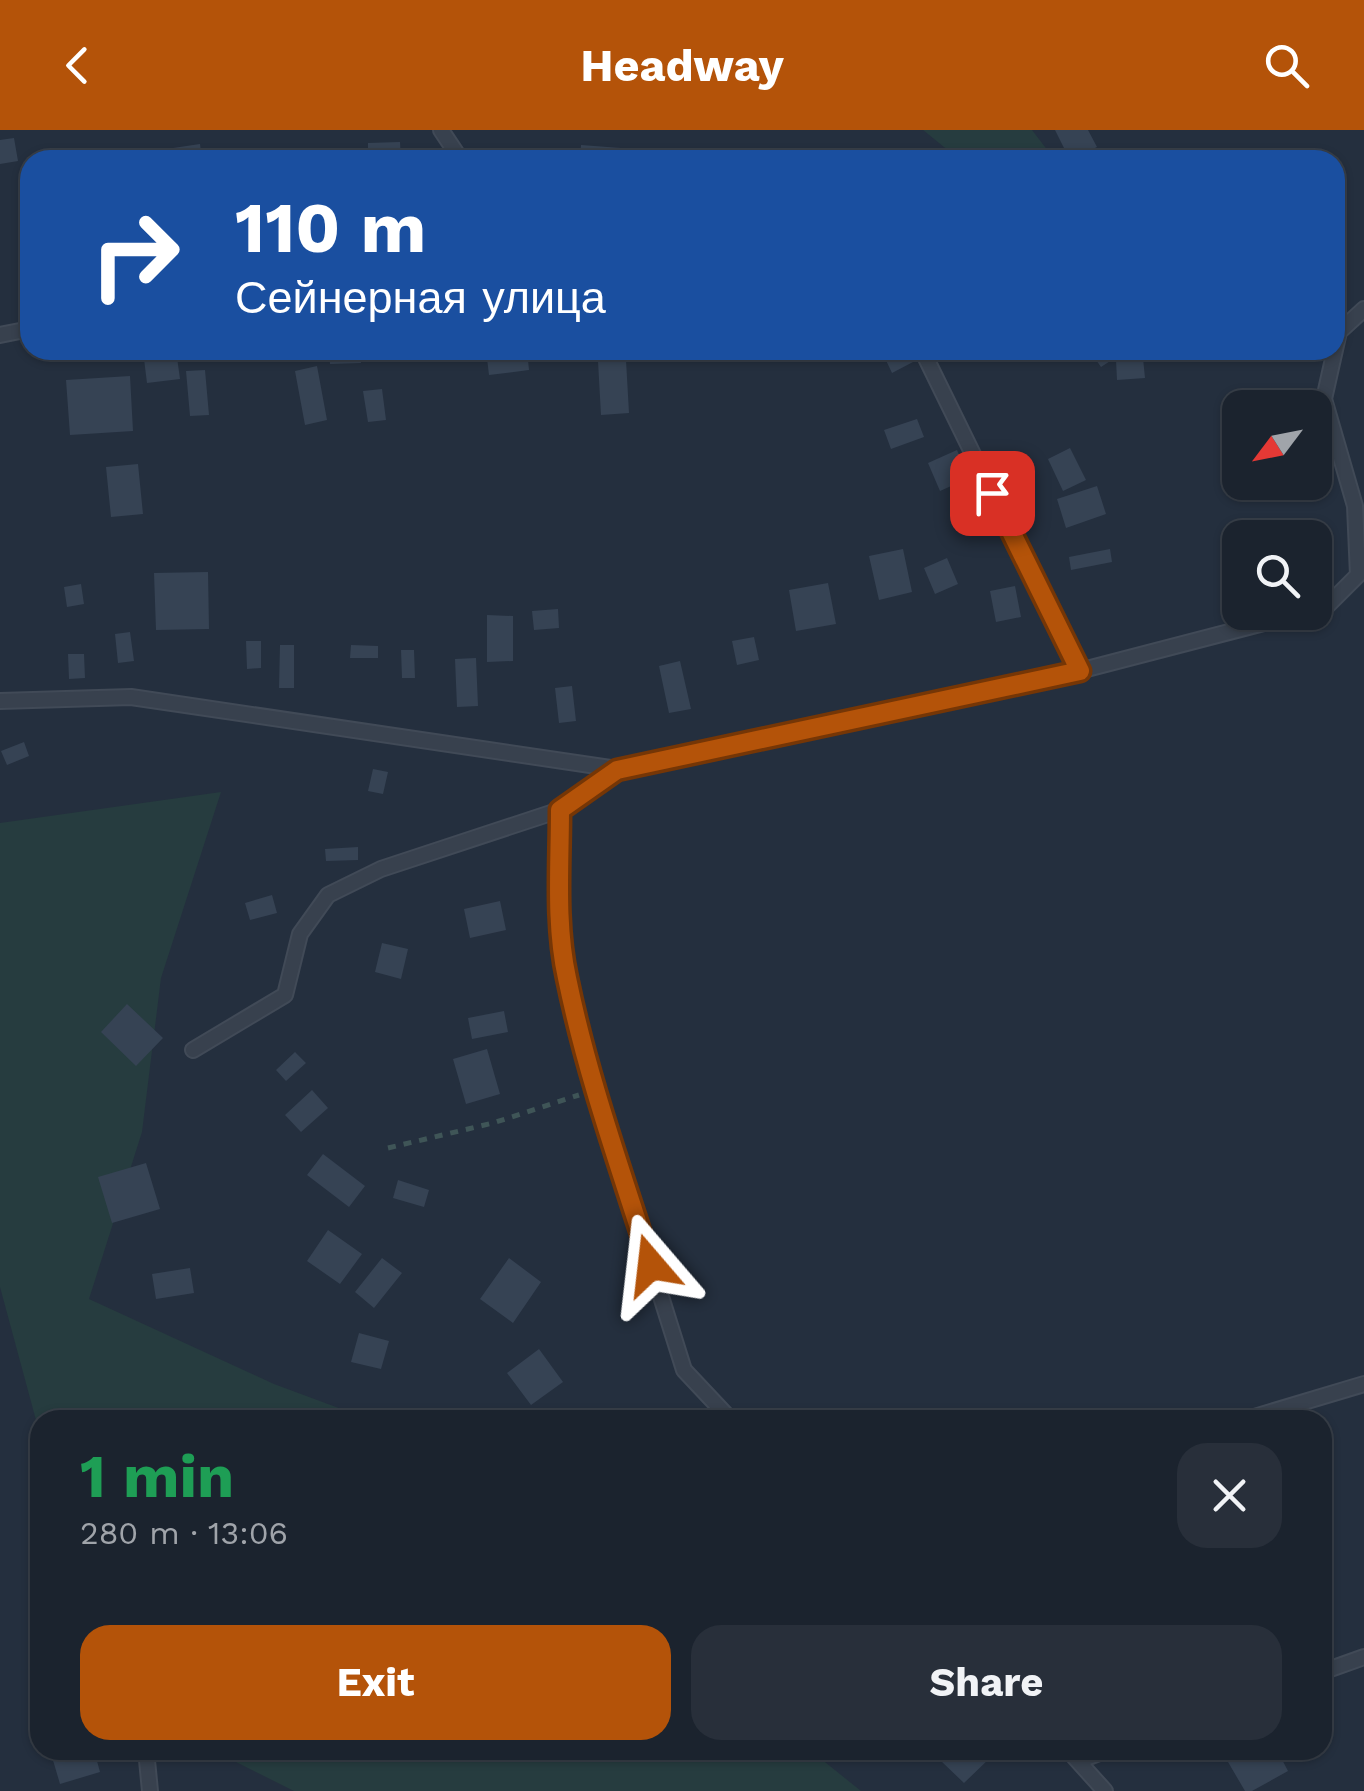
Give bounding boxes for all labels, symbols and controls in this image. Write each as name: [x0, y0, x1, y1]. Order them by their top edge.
icon: back: [50, 38, 105, 93]
icon: search: [1259, 38, 1314, 93]
text: Headway: [580, 39, 784, 92]
text: 110 m: [235, 187, 426, 269]
icon: right: [70, 190, 200, 320]
text: Сейнерная улица: [235, 271, 606, 324]
north arrow: [1222, 390, 1332, 500]
map controls: [1222, 390, 1332, 630]
pin: [950, 451, 1035, 536]
icon: arrive: [965, 466, 1020, 521]
button: search: [1222, 520, 1332, 630]
position arrow: [599, 1213, 703, 1317]
text: 1 min: [80, 1441, 234, 1512]
button: close: [1177, 1443, 1282, 1548]
text: 280 m · 13:06: [80, 1514, 288, 1552]
button: Exit: [80, 1625, 671, 1740]
button: Share: [691, 1625, 1282, 1740]

